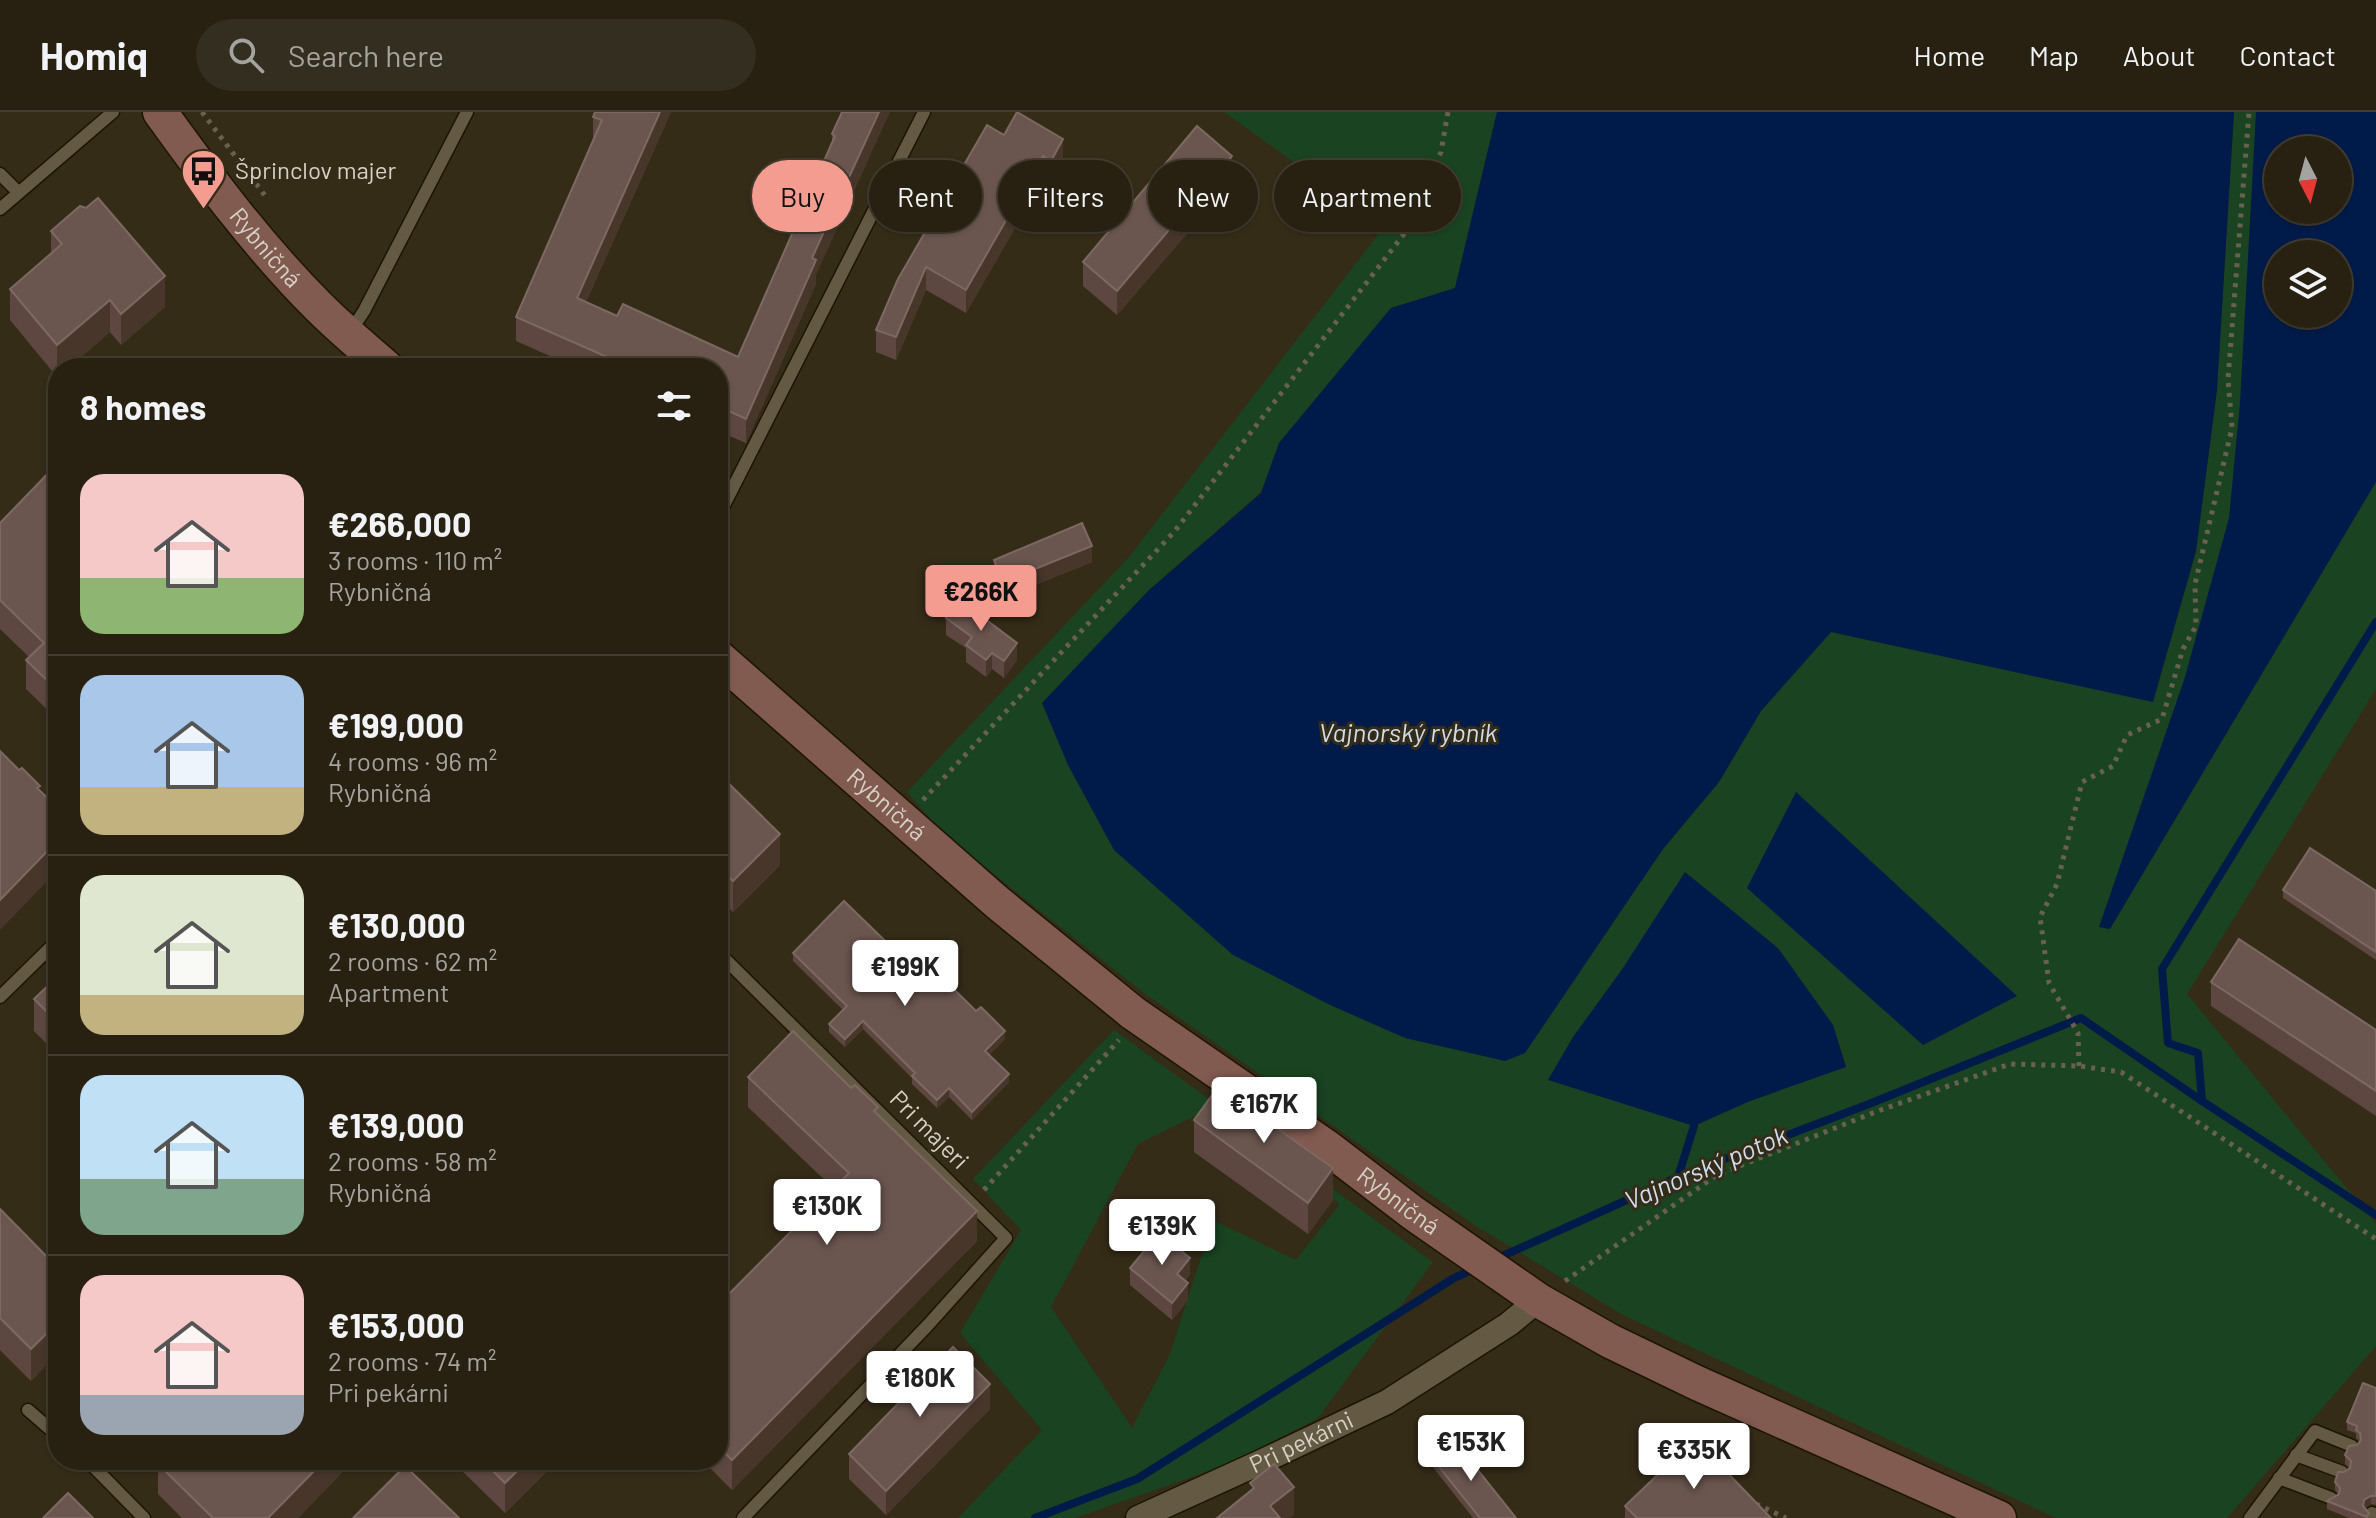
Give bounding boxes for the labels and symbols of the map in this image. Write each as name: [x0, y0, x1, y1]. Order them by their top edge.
north arrow: [2264, 136, 2352, 224]
bus stop icon: Šprinclov majer: [180, 147, 228, 210]
place label: Šprinclov majer: [235, 155, 396, 184]
street label: Rybničná: [224, 201, 308, 293]
pin: €266K: [925, 565, 1037, 633]
water label: Vajnorský rybník: [1319, 716, 1497, 747]
street label: Rybničná: [842, 761, 933, 846]
pin: €199K: [849, 940, 961, 1008]
pin: €167K: [1208, 1077, 1320, 1145]
street label: Pri majeri: [885, 1084, 975, 1174]
water label: Vajnorský potok: [1619, 1118, 1792, 1215]
street label: Rybničná: [1352, 1160, 1446, 1240]
pin: €130K: [771, 1179, 883, 1247]
pin: €139K: [1106, 1199, 1218, 1267]
pin: €180K: [864, 1351, 976, 1419]
street label: Pri pekárni: [1244, 1404, 1357, 1478]
pin: €153K: [1415, 1415, 1527, 1483]
pin: €335K: [1638, 1423, 1750, 1491]

